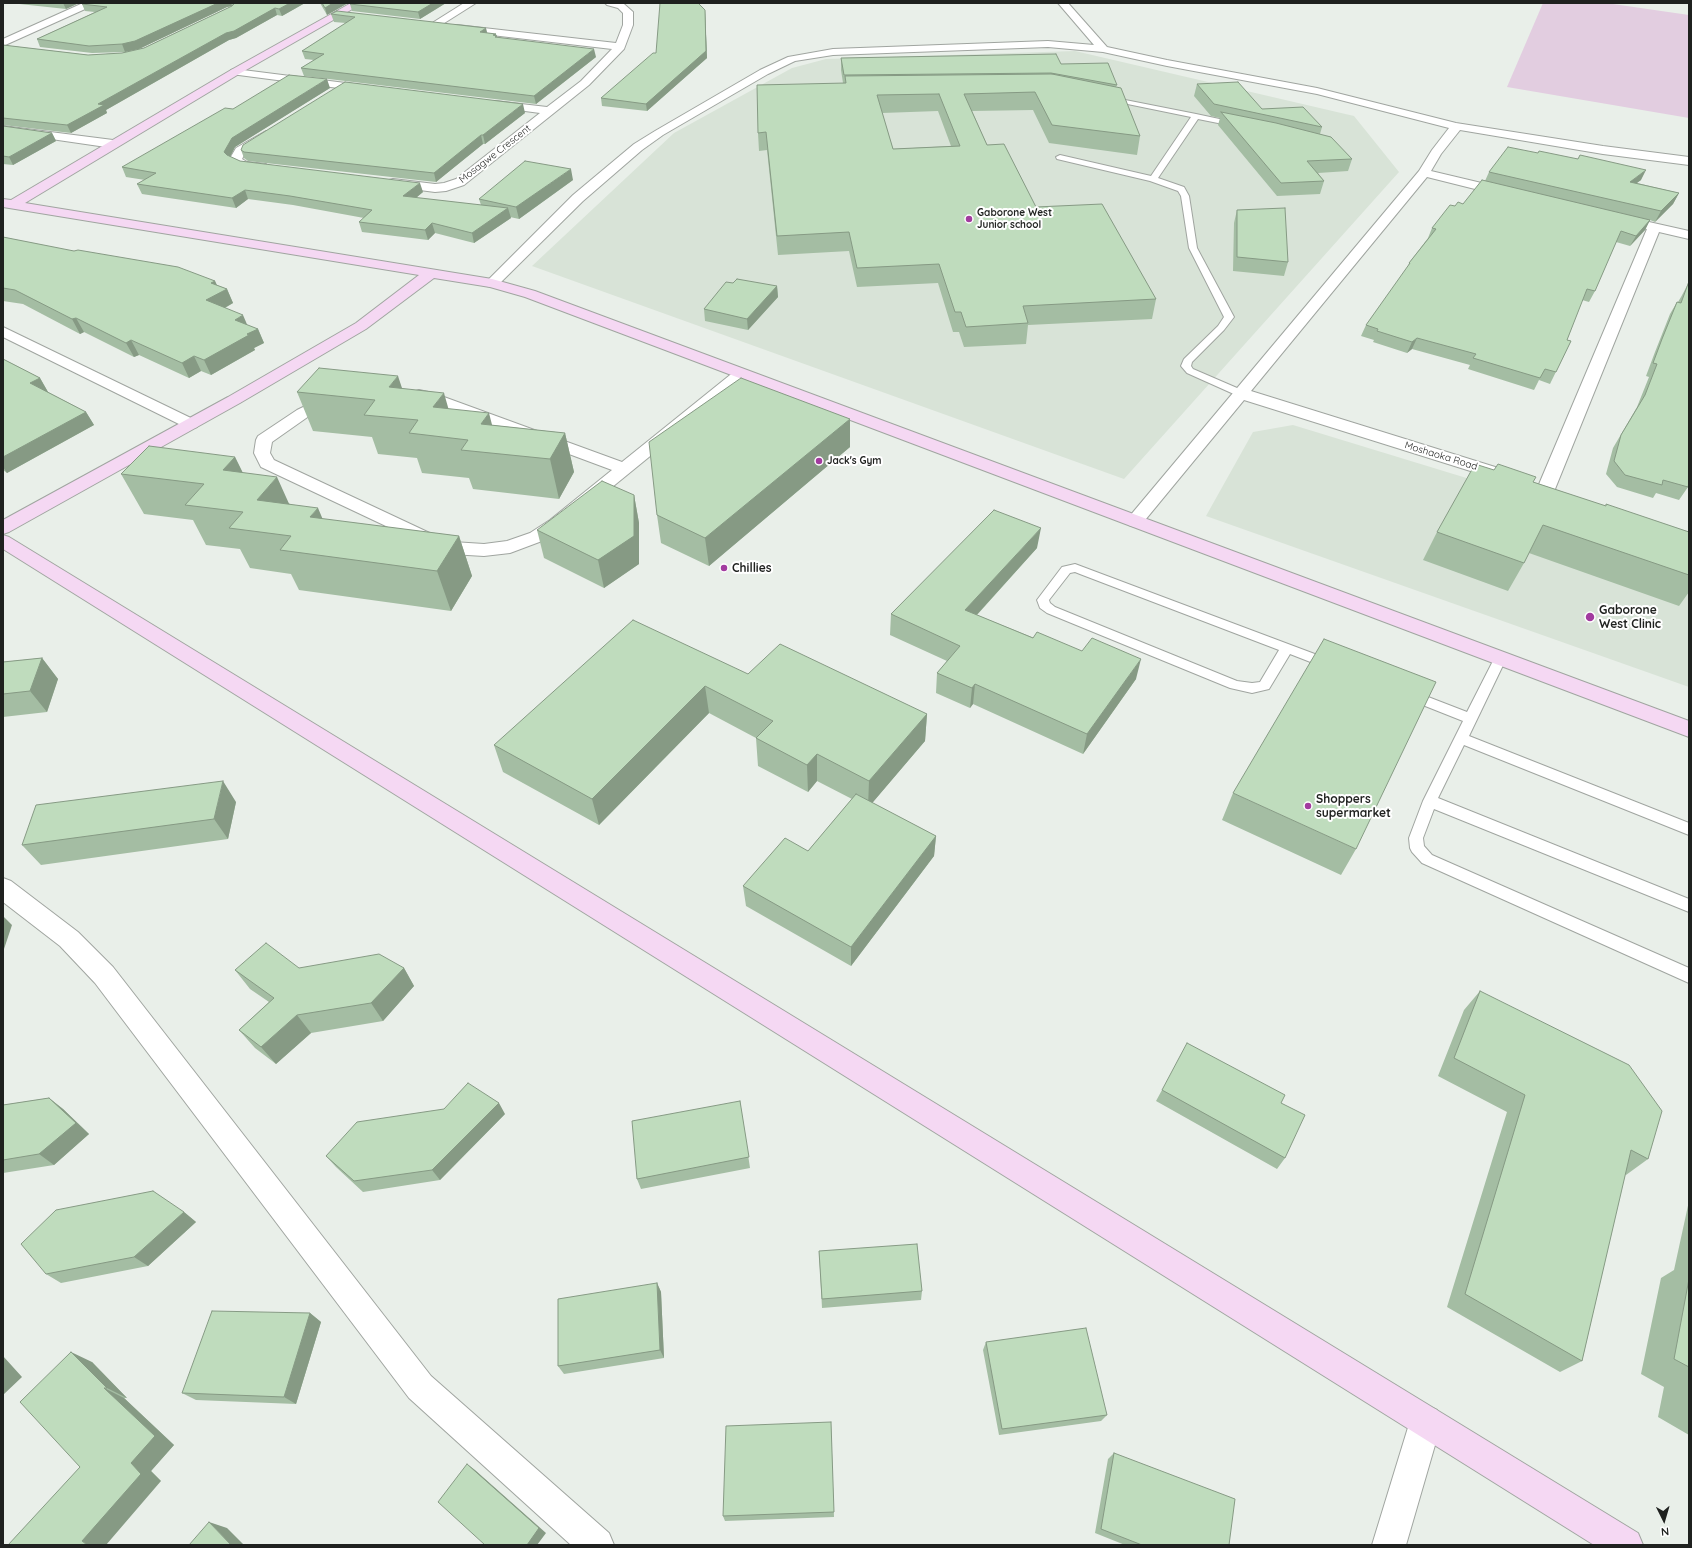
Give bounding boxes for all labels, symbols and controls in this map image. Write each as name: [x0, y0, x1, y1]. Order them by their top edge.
street label: Mosagwe Crescent: [457, 122, 533, 186]
place label: Gaborone West Junior school: [977, 207, 1052, 230]
marker: Gaborone West Junior school: [964, 214, 974, 224]
street label: Moshaoka Road: [1403, 439, 1479, 473]
place label: Jack's Gym: [827, 455, 881, 467]
marker: Jack's Gym: [814, 456, 824, 466]
place label: Chillies: [732, 561, 772, 575]
marker: Chillies: [719, 563, 729, 573]
place label: Gaborone West Clinic: [1599, 603, 1661, 631]
marker: Gaborone West Clinic: [1584, 611, 1596, 623]
place label: Shoppers supermarket: [1316, 792, 1391, 820]
marker: Shoppers supermarket: [1303, 801, 1313, 811]
north arrow: [1644, 1500, 1684, 1540]
text: N: [1660, 1525, 1670, 1539]

